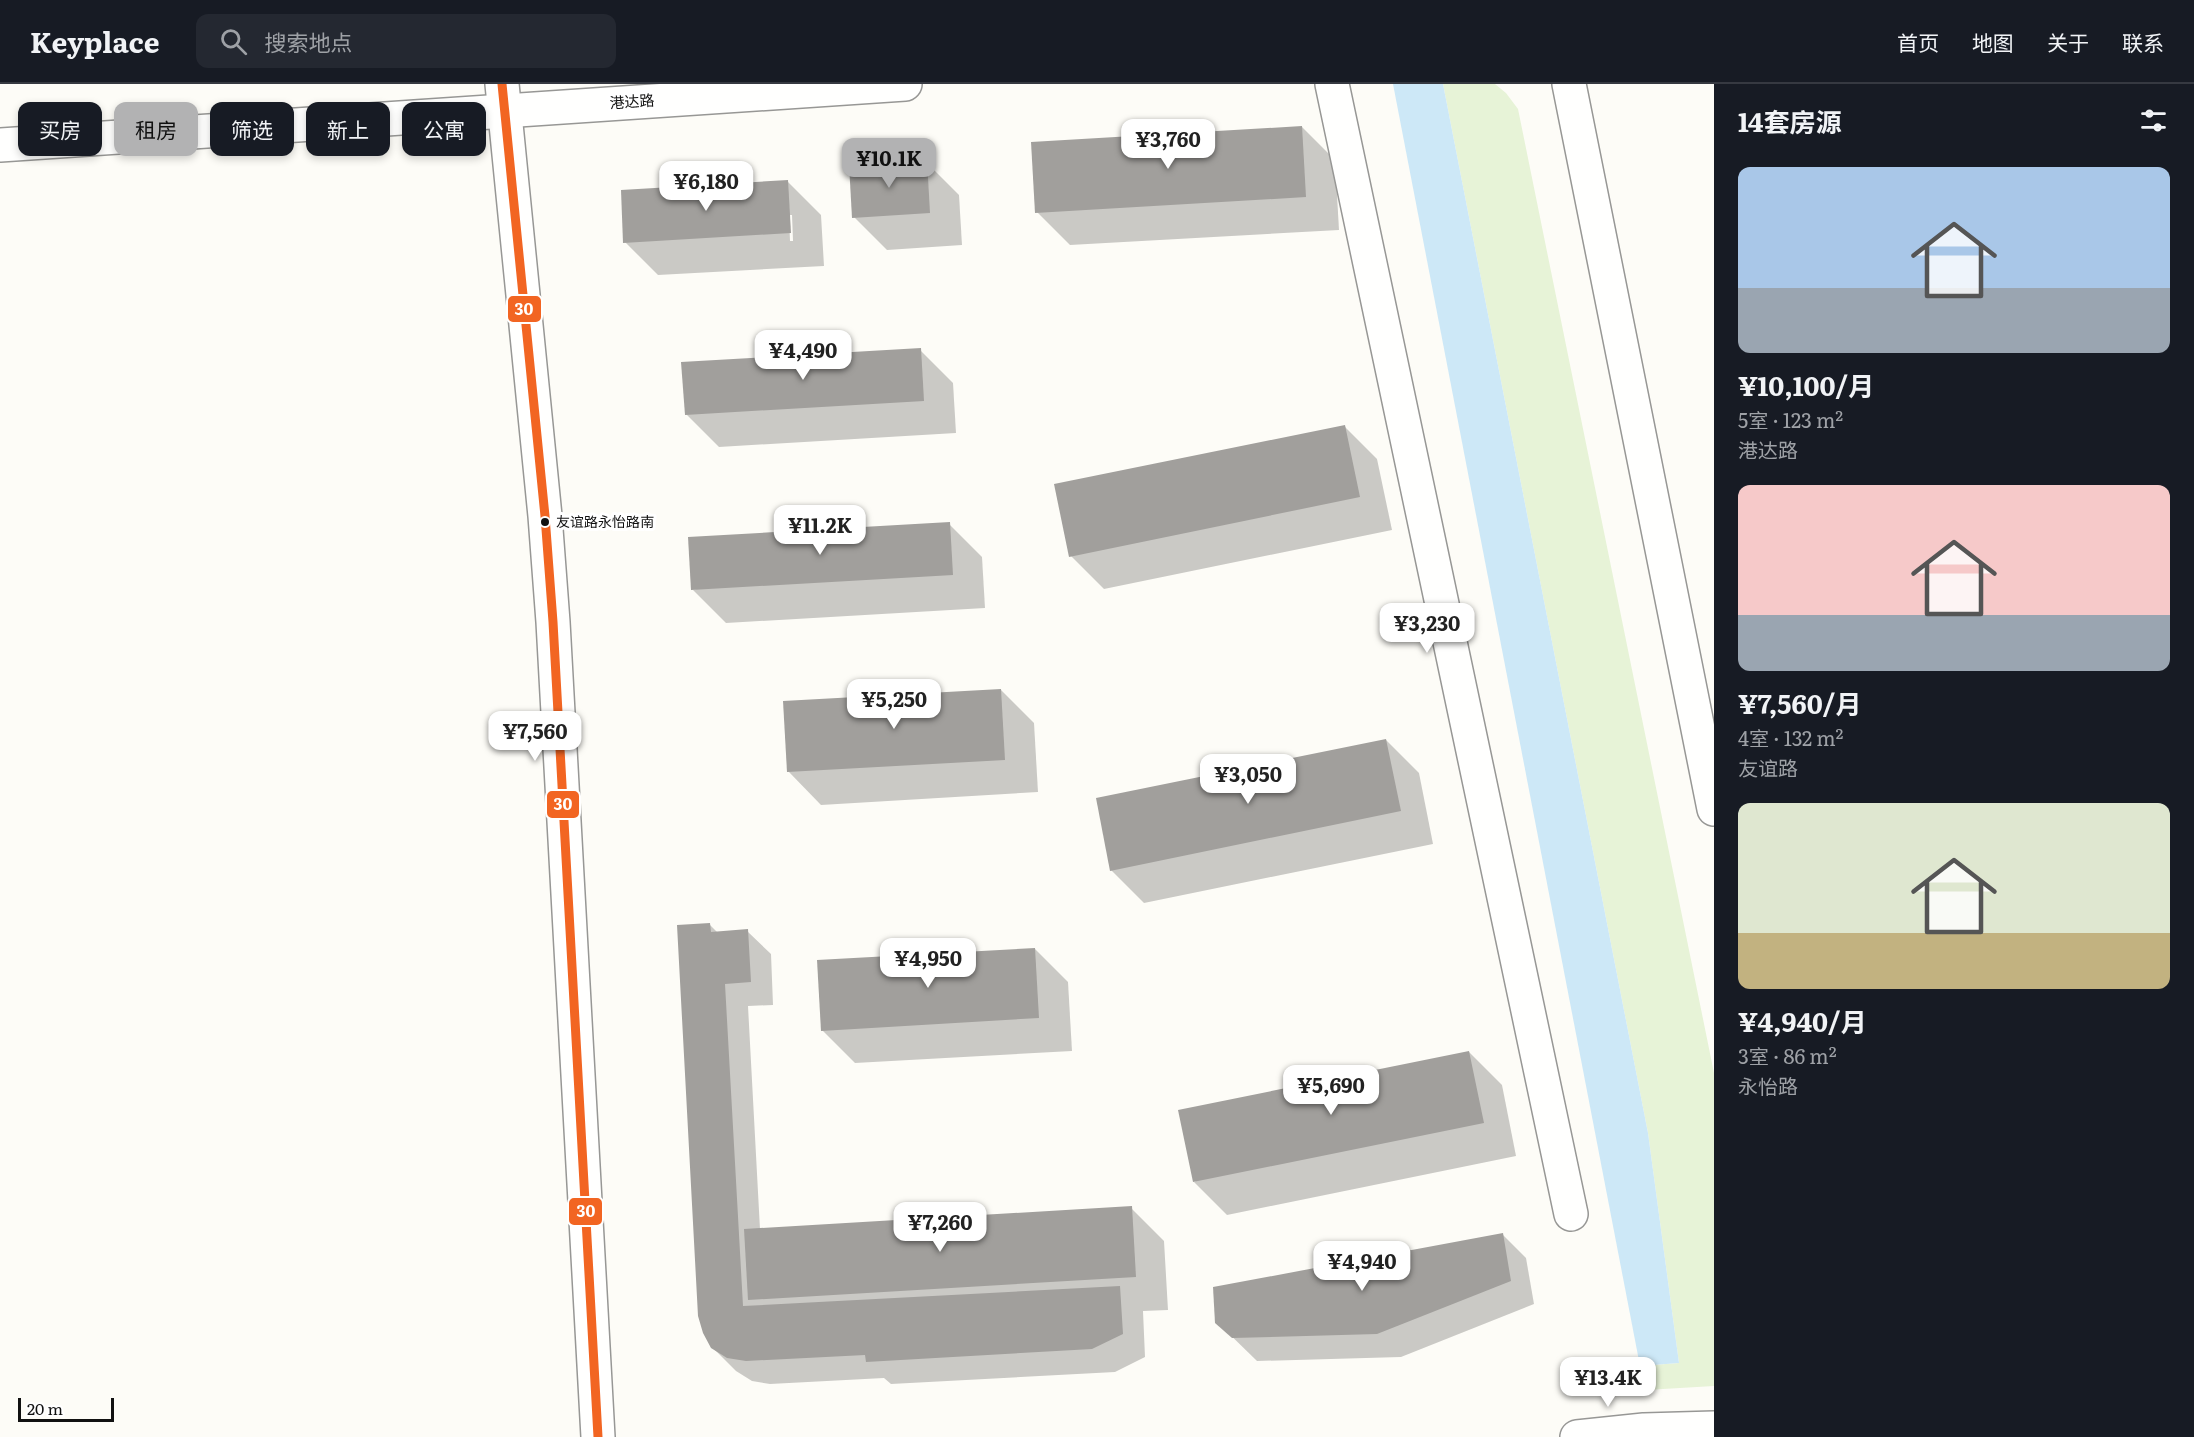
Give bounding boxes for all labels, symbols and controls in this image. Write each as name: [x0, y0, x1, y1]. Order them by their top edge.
search box: [196, 14, 616, 68]
text: Keyplace: [30, 20, 160, 62]
icon: search: [217, 25, 250, 58]
text: 搜索地点: [265, 25, 353, 58]
text: 首页: [1897, 26, 1939, 57]
text: 地图: [1972, 26, 2014, 57]
text: 关于: [2047, 26, 2089, 57]
text: 联系: [2122, 26, 2164, 57]
street label: 港达路: [609, 87, 655, 114]
text: 14套房源: [1738, 101, 1841, 140]
chip: 买房: [18, 102, 102, 156]
chip: 租房: [114, 102, 198, 156]
chip: 筛选: [210, 102, 294, 156]
chip: 新上: [306, 102, 390, 156]
chip: 公寓: [402, 102, 486, 156]
icon: filters: [2137, 104, 2170, 137]
pin: ¥3,760: [1119, 119, 1217, 170]
text: ¥3,760: [1135, 123, 1201, 153]
pin: ¥10.1K: [840, 138, 938, 189]
text: ¥10.1K: [856, 142, 922, 172]
pin: ¥6,180: [657, 161, 755, 212]
text: ¥6,180: [673, 165, 739, 195]
icon: home: [1900, 206, 2008, 314]
line badge: 30: [507, 295, 542, 323]
text: 30: [515, 296, 534, 320]
pin: ¥4,490: [754, 330, 852, 381]
text: ¥4,490: [769, 334, 837, 364]
text: ¥10,100/月: [1738, 365, 1874, 404]
text: 5室 · 123 m²: [1738, 404, 1843, 434]
text: 港达路: [1738, 434, 1798, 464]
pin: ¥11.2K: [771, 505, 869, 556]
text: ¥11.2K: [788, 509, 852, 539]
place label: 友谊路永怡路南: [556, 511, 654, 531]
marker: 友谊路永怡路南: [539, 516, 551, 528]
icon: home: [1900, 524, 2008, 632]
pin: ¥3,230: [1378, 603, 1476, 654]
text: ¥3,230: [1394, 607, 1460, 637]
pin: ¥5,250: [845, 679, 943, 730]
text: ¥5,250: [861, 683, 927, 713]
text: ¥7,560/月: [1738, 683, 1861, 722]
pin: ¥7,560: [486, 711, 584, 762]
text: ¥7,560: [502, 715, 568, 745]
text: 4室 · 132 m²: [1738, 722, 1844, 752]
text: 友谊路: [1738, 752, 1798, 782]
pin: ¥3,050: [1199, 754, 1297, 805]
text: ¥3,050: [1214, 758, 1282, 788]
line badge: 30: [546, 790, 580, 819]
text: 30: [554, 791, 573, 815]
icon: home: [1900, 842, 2008, 950]
pin: ¥4,950: [879, 938, 977, 989]
text: ¥4,950: [894, 942, 962, 972]
text: ¥4,940/月: [1738, 1001, 1867, 1040]
text: 3室 · 86 m²: [1738, 1040, 1837, 1070]
pin: ¥5,690: [1282, 1065, 1380, 1116]
text: ¥5,690: [1297, 1069, 1365, 1099]
text: 永怡路: [1738, 1070, 1798, 1100]
line badge: 30: [568, 1197, 603, 1226]
text: 30: [577, 1198, 596, 1222]
pin: ¥7,260: [891, 1202, 989, 1253]
text: ¥7,260: [908, 1206, 973, 1236]
pin: ¥4,940: [1313, 1241, 1411, 1292]
text: ¥4,940: [1327, 1245, 1397, 1275]
pin: ¥13.4K: [1559, 1357, 1657, 1408]
text: ¥13.4K: [1574, 1361, 1642, 1391]
scale bar: [18, 1395, 114, 1422]
text: 20 m: [27, 1396, 63, 1420]

